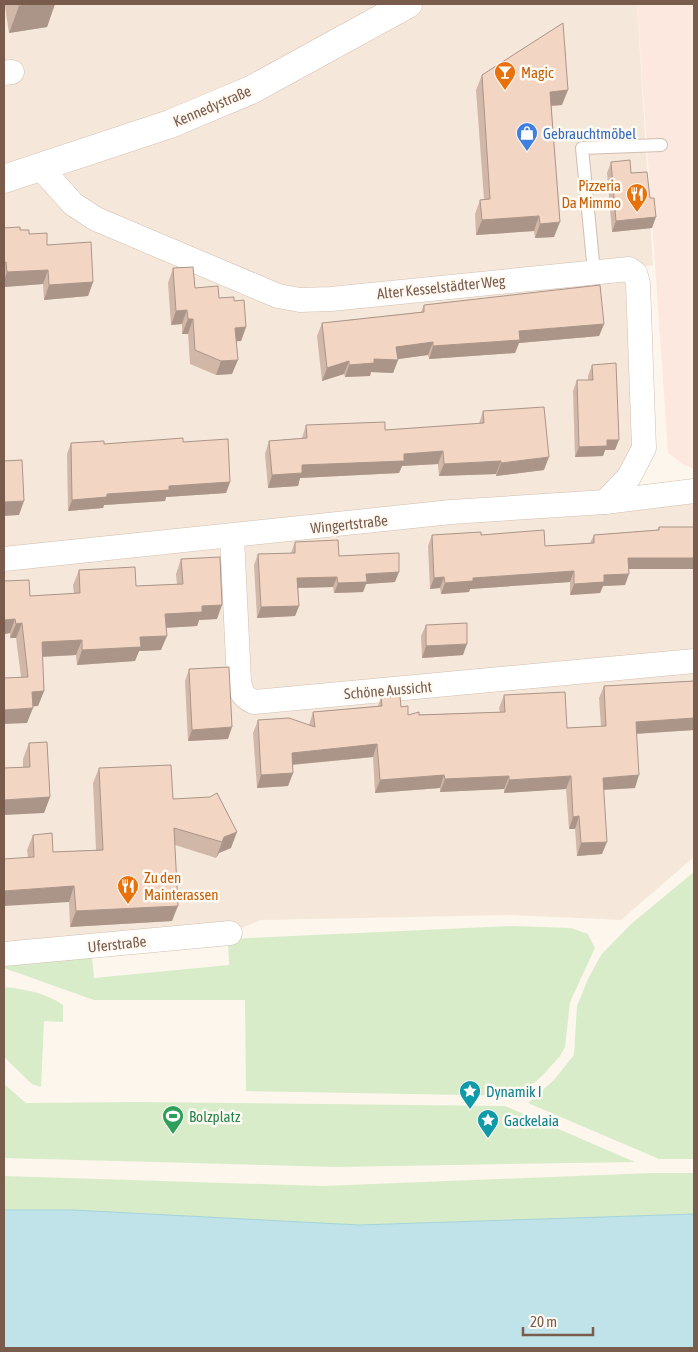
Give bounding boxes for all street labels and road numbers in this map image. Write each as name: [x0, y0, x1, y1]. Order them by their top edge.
street label: Kennedystraße: [170, 82, 254, 130]
street label: Alter Kesselstädter Weg: [376, 272, 507, 302]
street label: Wingertstraße: [309, 511, 389, 537]
street label: Schöne Aussicht: [343, 678, 433, 702]
street label: Uferstraße: [87, 932, 147, 956]

